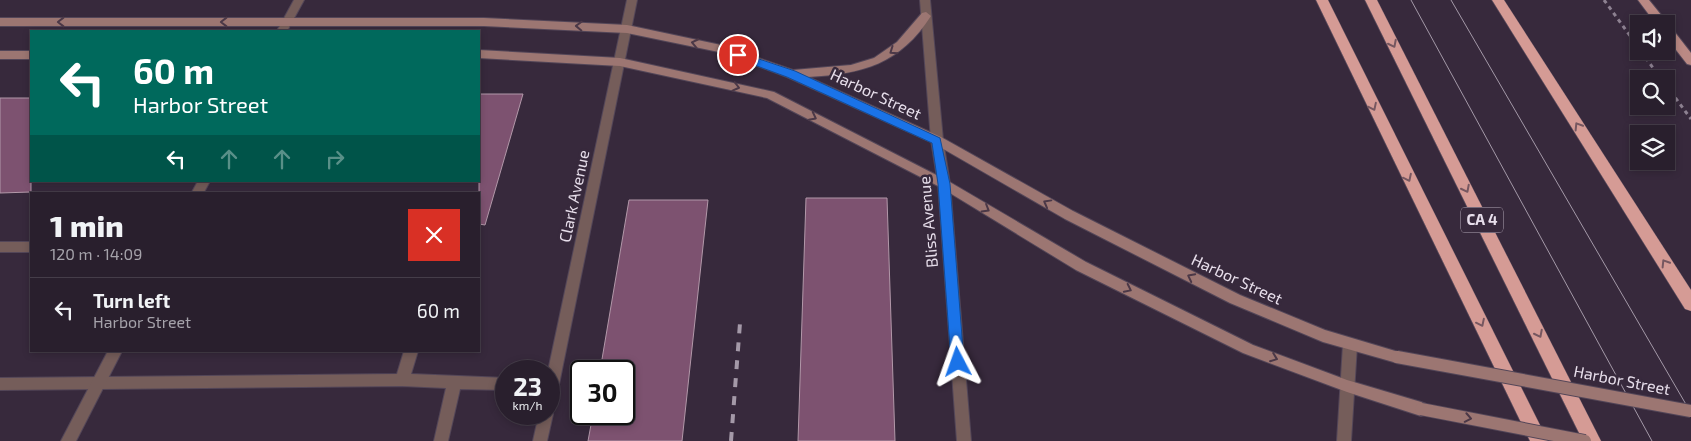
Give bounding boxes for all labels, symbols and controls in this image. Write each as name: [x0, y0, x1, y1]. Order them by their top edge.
map controls: [1630, 15, 1675, 170]
button: sound: [1630, 15, 1675, 60]
one-way arrow: [57, 17, 64, 27]
one-way arrow: [219, 17, 227, 27]
one-way arrow: [574, 21, 582, 32]
pin: [717, 34, 759, 76]
one-way arrow: [690, 38, 699, 49]
one-way arrow: [1387, 38, 1397, 47]
icon: arrive: [724, 41, 752, 69]
one-way arrow: [889, 45, 899, 54]
text: 60 m: [133, 49, 214, 91]
icon: left: [50, 50, 115, 115]
street label: Harbor Street: [828, 64, 925, 123]
button: search: [1630, 70, 1675, 115]
one-way arrow: [731, 81, 740, 92]
text: Harbor Street: [133, 91, 268, 117]
one-way arrow: [1367, 102, 1378, 111]
one-way arrow: [808, 111, 817, 121]
one-way arrow: [1574, 122, 1584, 131]
button: layers: [1630, 125, 1675, 170]
icon: left: [162, 145, 190, 173]
icon: ahead: [215, 145, 243, 173]
icon: ahead: [268, 145, 296, 173]
icon: right: [321, 145, 349, 173]
street label: Clark Avenue: [554, 148, 593, 244]
one-way arrow: [1402, 173, 1412, 182]
street label: Bliss Avenue: [914, 176, 941, 269]
one-way arrow: [1460, 184, 1470, 193]
one-way arrow: [1043, 199, 1052, 209]
one-way arrow: [980, 203, 989, 213]
text: 1 min: [50, 207, 124, 243]
road number: CA 4: [1461, 208, 1503, 232]
button: close: [408, 209, 460, 261]
text: 120 m · 14:09: [50, 244, 142, 263]
street label: Harbor Street: [1189, 249, 1286, 308]
one-way arrow: [1662, 259, 1671, 268]
one-way arrow: [1187, 273, 1196, 283]
one-way arrow: [1122, 283, 1131, 293]
text: Turn left: [93, 289, 170, 312]
icon: left: [50, 296, 78, 324]
text: 60 m: [417, 299, 460, 322]
text: Harbor Street: [93, 312, 191, 331]
one-way arrow: [1475, 318, 1485, 327]
one-way arrow: [1533, 329, 1543, 338]
position arrow: [931, 335, 983, 387]
one-way arrow: [1269, 352, 1278, 363]
speed limit sign: 30: [570, 360, 635, 425]
street label: Harbor Street: [1572, 361, 1672, 398]
text: 23: [513, 371, 542, 401]
text: km/h: [513, 398, 542, 412]
one-way arrow: [1464, 412, 1473, 423]

